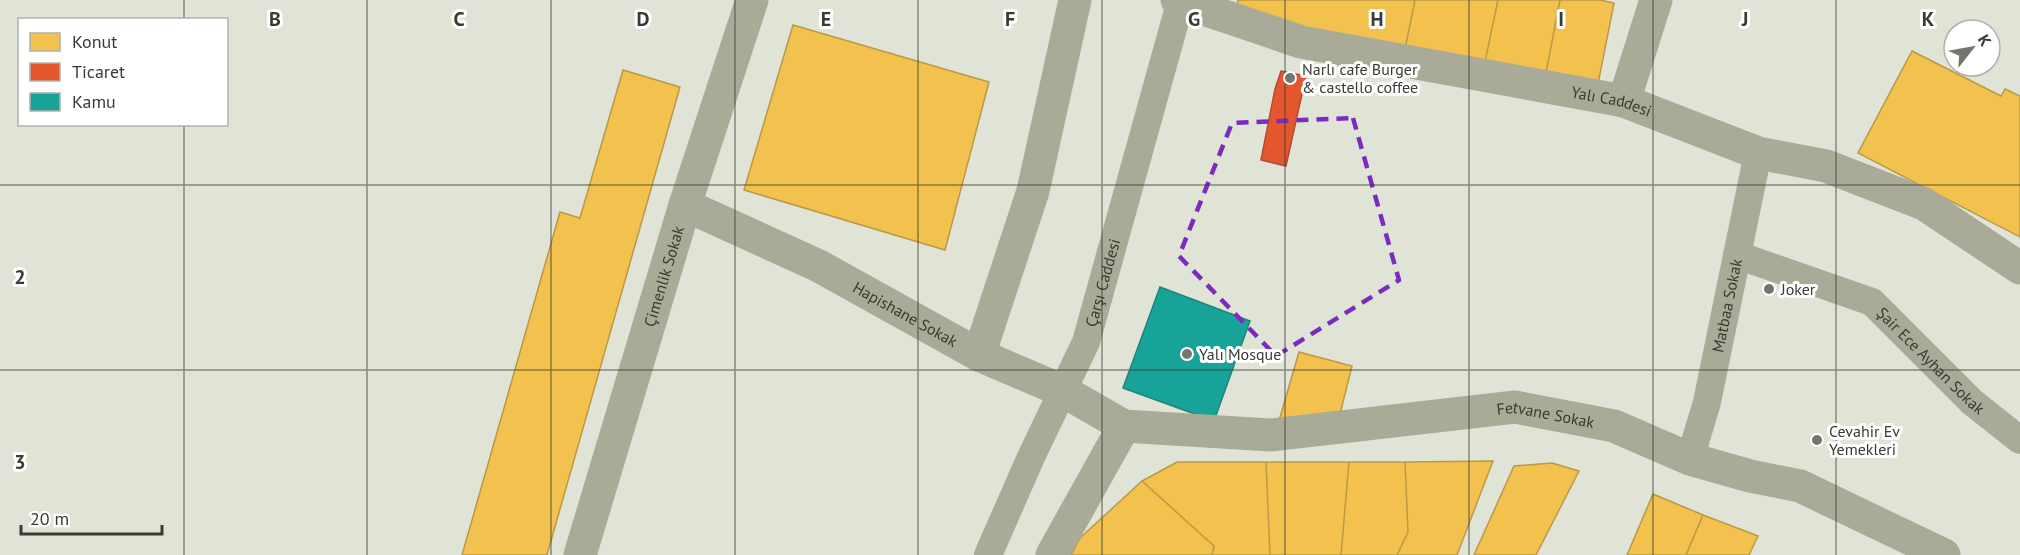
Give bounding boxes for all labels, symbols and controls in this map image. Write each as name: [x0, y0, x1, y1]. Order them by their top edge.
text: B: [269, 6, 281, 32]
text: C: [453, 6, 465, 32]
text: D: [637, 6, 650, 32]
text: E: [821, 6, 831, 32]
text: F: [1005, 6, 1015, 32]
text: G: [1188, 6, 1200, 32]
text: H: [1370, 6, 1384, 32]
text: I: [1558, 6, 1564, 32]
text: J: [1741, 6, 1748, 32]
text: K: [1922, 6, 1935, 32]
legend: [18, 18, 228, 126]
north arrow: [1942, 18, 2002, 78]
text: Konut: [72, 30, 117, 53]
text: K: [1974, 31, 1996, 50]
place label: Narlı cafe Burger & castello coffee: [1302, 59, 1418, 97]
text: Ticaret: [72, 60, 125, 83]
marker: Narlı cafe Burger & castello coffee: [1283, 71, 1297, 85]
street label: Yalı Caddesi: [1570, 82, 1655, 121]
text: Kamu: [72, 90, 116, 113]
street label: Çimenlik Sokak: [639, 223, 688, 329]
street label: Çarşı Caddesi: [1081, 236, 1124, 329]
street label: Matbaa Sokak: [1707, 257, 1746, 354]
text: 2: [14, 264, 26, 290]
street label: Hapishane Sokak: [849, 277, 961, 351]
place label: Joker: [1780, 279, 1816, 299]
marker: Joker: [1762, 282, 1776, 296]
street label: Şair Ece Ayhan Sokak: [1873, 303, 1989, 419]
place label: Yalı Mosque: [1199, 344, 1281, 364]
marker: Yalı Mosque: [1180, 347, 1194, 361]
street label: Fetvane Sokak: [1496, 397, 1596, 432]
place label: Cevahir Ev Yemekleri: [1829, 421, 1900, 459]
marker: Cevahir Ev Yemekleri: [1810, 433, 1824, 447]
text: 3: [14, 449, 26, 475]
scale bar: [21, 498, 162, 536]
text: 20 m: [30, 507, 69, 530]

